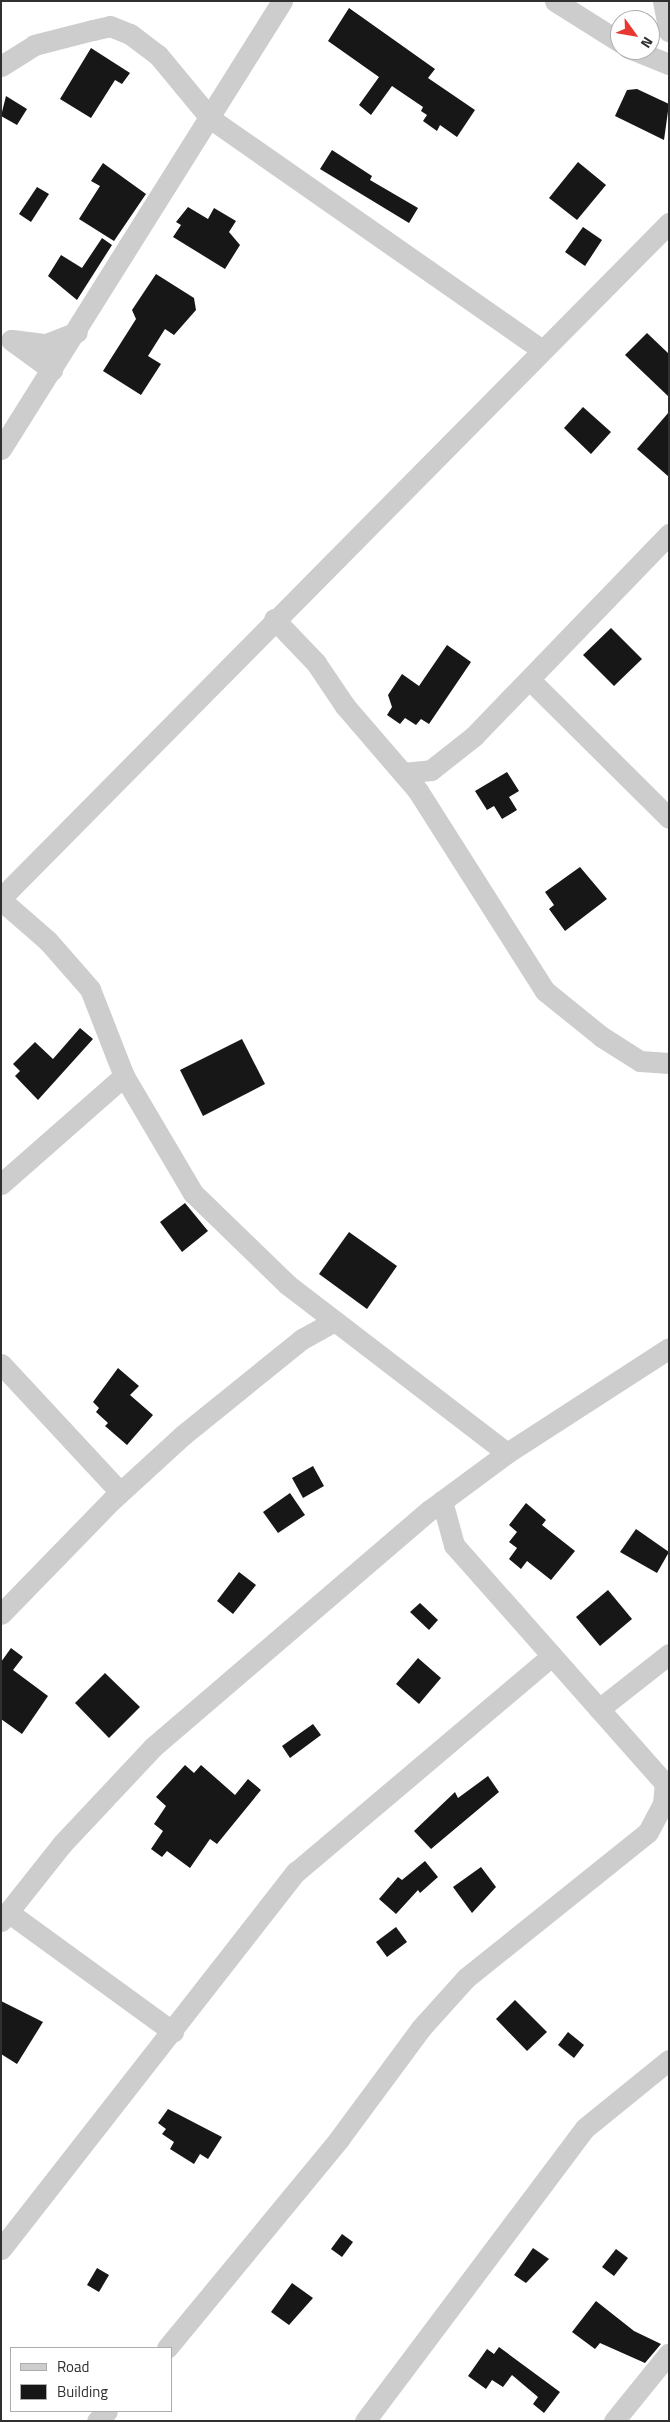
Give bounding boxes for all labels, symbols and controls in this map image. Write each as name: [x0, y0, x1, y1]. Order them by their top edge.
north arrow: [610, 10, 660, 60]
text: N: [636, 33, 659, 52]
legend: [10, 2347, 172, 2412]
text: Road: [57, 2355, 89, 2378]
text: Building: [57, 2380, 108, 2403]

